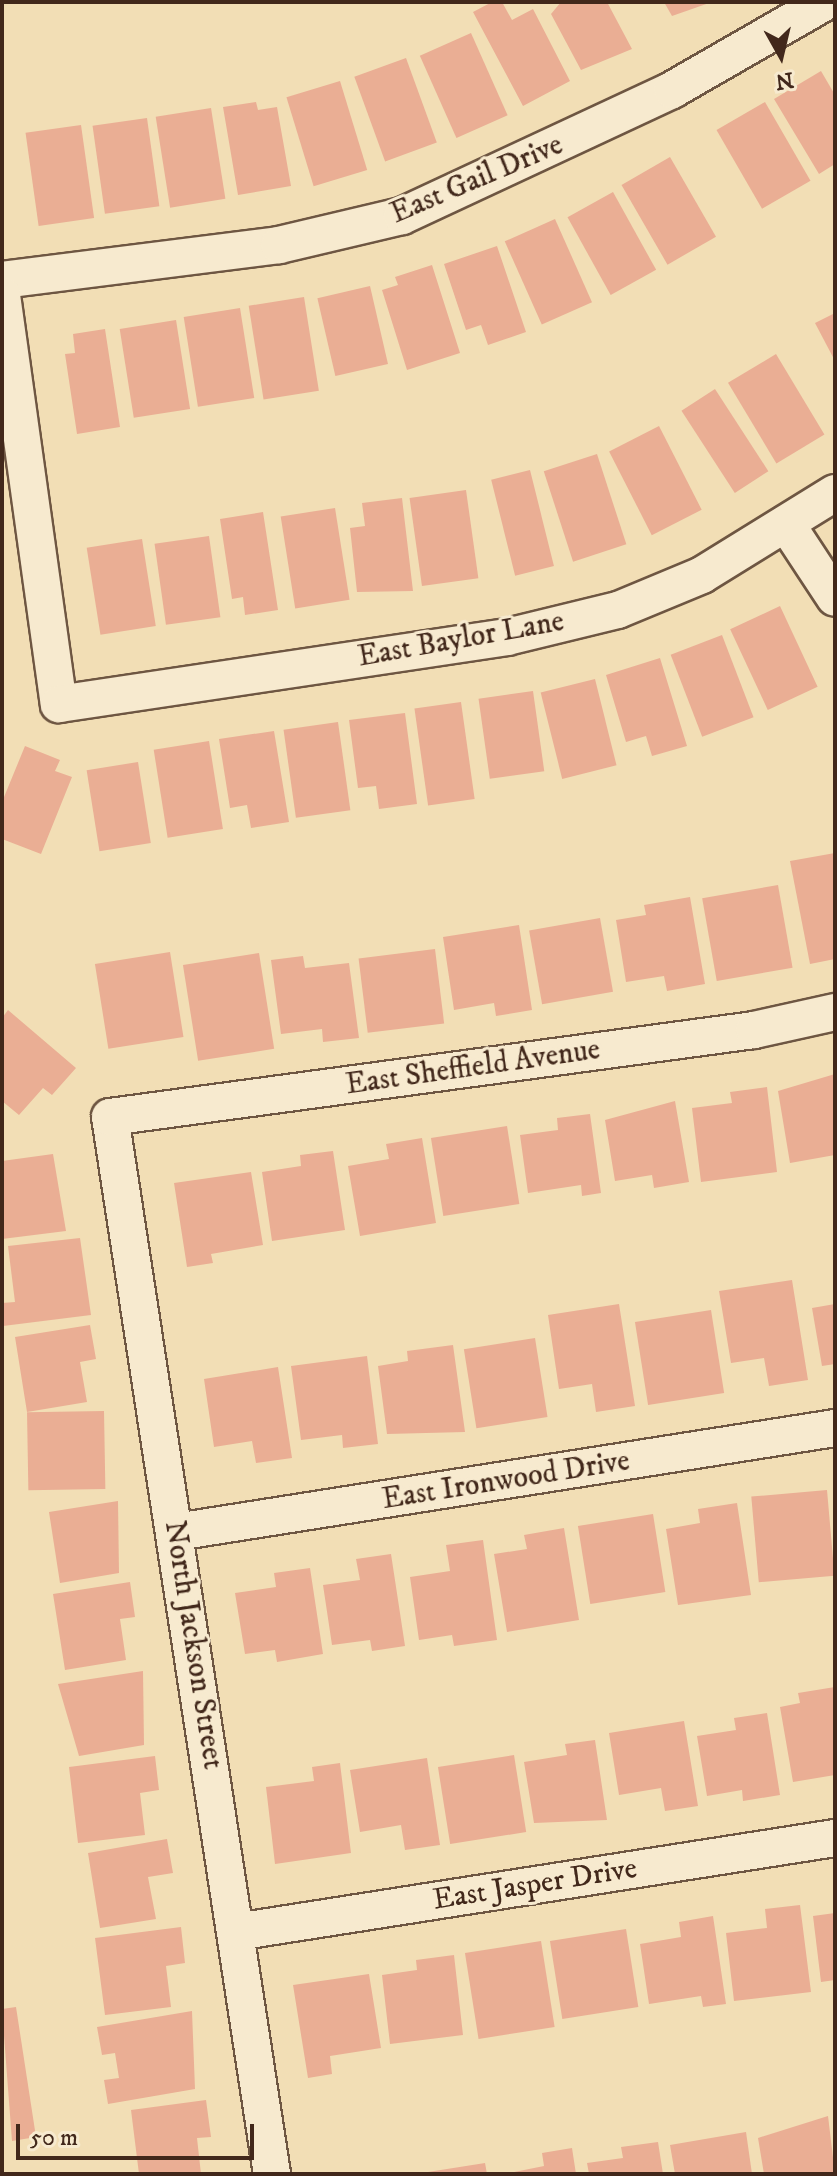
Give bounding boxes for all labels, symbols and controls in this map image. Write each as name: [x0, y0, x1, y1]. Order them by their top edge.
north arrow: [741, 16, 821, 96]
text: N: [774, 66, 795, 95]
street label: East Gail Drive: [385, 128, 569, 232]
street label: East Baylor Lane: [355, 604, 567, 676]
street label: East Sheffield Avenue: [343, 1032, 603, 1104]
street label: East Ironwood Drive: [380, 1444, 632, 1518]
street label: North Jackson Street: [156, 1518, 230, 1772]
street label: East Jasper Drive: [430, 1851, 640, 1919]
scale bar: [20, 2108, 258, 2158]
text: 50 m: [30, 2123, 78, 2153]

